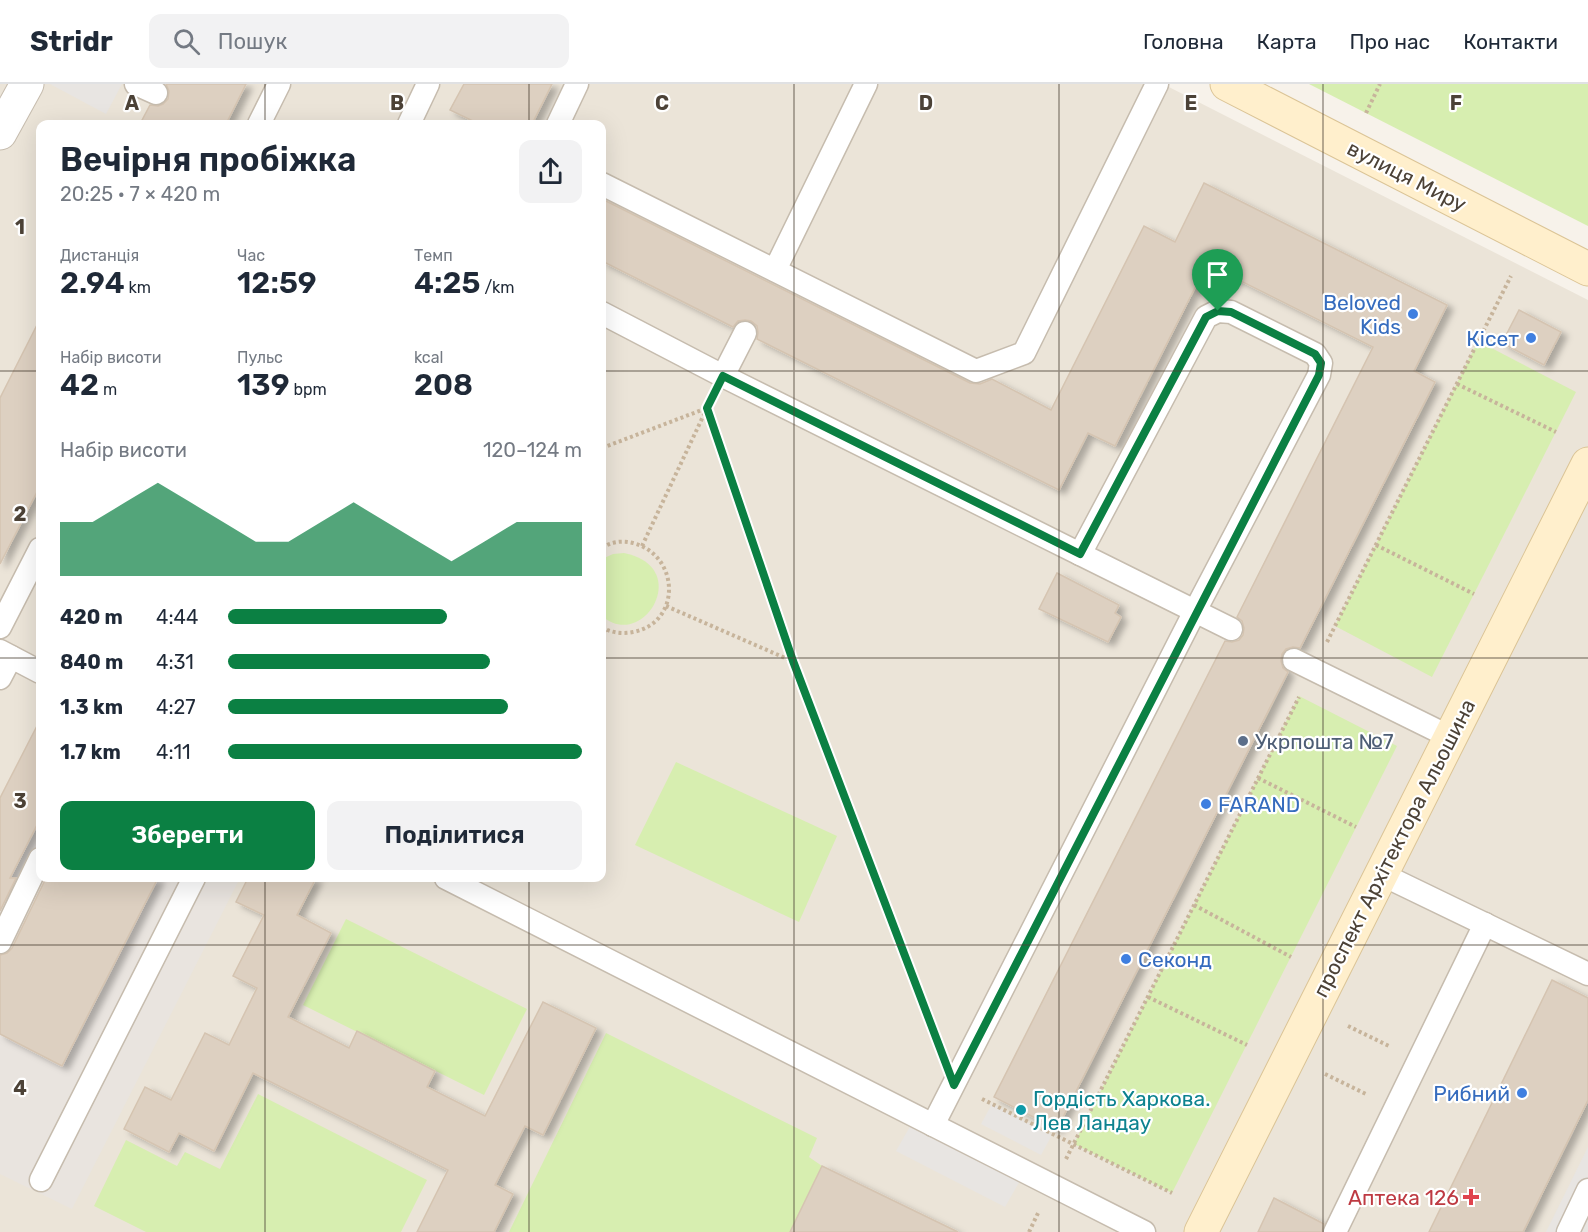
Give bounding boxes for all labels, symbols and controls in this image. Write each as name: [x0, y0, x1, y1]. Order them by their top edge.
search box: [149, 14, 569, 68]
text: Stridr: [30, 25, 113, 58]
icon: search: [170, 25, 203, 58]
text: Пошук: [218, 28, 287, 55]
text: Головна: [1143, 29, 1224, 54]
text: Карта: [1257, 29, 1317, 54]
text: Про нас: [1350, 29, 1430, 54]
text: Контакти: [1463, 29, 1558, 54]
text: A: [125, 91, 140, 115]
text: B: [390, 91, 404, 115]
text: C: [655, 91, 669, 115]
text: D: [919, 91, 933, 115]
text: E: [1185, 91, 1197, 115]
text: F: [1450, 91, 1462, 115]
street label: вулиця Миру: [1343, 135, 1471, 217]
text: Вечірня пробіжка: [60, 140, 356, 179]
button: share: [519, 140, 582, 203]
text: 20:25 · 7 × 420 m: [60, 182, 220, 206]
text: 1: [15, 215, 25, 239]
text: Дистанція: [60, 246, 139, 265]
text: Час: [237, 246, 265, 265]
text: Темп: [414, 246, 453, 265]
pin: [1192, 249, 1243, 311]
icon: arrive: [1201, 258, 1234, 291]
text: 2.94: [60, 265, 125, 301]
text: 12:59: [237, 265, 317, 301]
text: 4:25: [414, 265, 480, 301]
text: km: [125, 278, 151, 297]
text: /km: [480, 278, 515, 297]
place label: Beloved Kids: [1323, 290, 1401, 339]
marker: Beloved Kids: [1406, 307, 1420, 321]
place label: Кісет: [1466, 326, 1519, 351]
marker: Кісет: [1524, 331, 1538, 345]
text: Набір висоти: [60, 348, 162, 367]
text: Пульс: [237, 348, 283, 367]
text: kcal: [414, 348, 443, 367]
text: 42: [60, 367, 99, 403]
text: 139: [237, 367, 290, 403]
text: 208: [414, 367, 473, 403]
text: m: [99, 380, 117, 399]
text: bpm: [290, 380, 327, 399]
text: Набір висоти: [60, 438, 187, 462]
text: 120–124 m: [483, 438, 582, 462]
text: 2: [14, 502, 27, 526]
text: 420 m: [60, 605, 123, 629]
text: 4:44: [156, 605, 198, 629]
text: 840 m: [60, 650, 123, 674]
text: 4:31: [156, 650, 194, 674]
text: 1.3 km: [60, 695, 123, 719]
text: 4:27: [156, 695, 196, 719]
street label: проспект Архітектора Альошина: [1308, 695, 1480, 1001]
place label: Укрпошта №7: [1255, 729, 1394, 754]
marker: Укрпошта №7: [1236, 734, 1250, 748]
text: 1.7 km: [60, 740, 121, 764]
text: 4:11: [156, 740, 191, 764]
text: 3: [13, 789, 27, 813]
place label: FARAND: [1218, 792, 1300, 817]
marker: FARAND: [1199, 797, 1213, 811]
button: Зберегти: [60, 801, 315, 870]
button: Поділитися: [327, 801, 582, 870]
place label: Секонд: [1138, 947, 1212, 972]
marker: Секонд: [1119, 952, 1133, 966]
text: 4: [13, 1076, 27, 1100]
place label: Рибний: [1433, 1081, 1510, 1106]
place label: Гордість Харкова. Лев Ландау: [1033, 1086, 1211, 1135]
marker: Рибний: [1515, 1086, 1529, 1100]
marker: Гордість Харкова. Лев Ландау: [1014, 1103, 1028, 1117]
place label: Аптека 126: [1348, 1185, 1459, 1210]
marker: Аптека 126: [1464, 1190, 1478, 1204]

